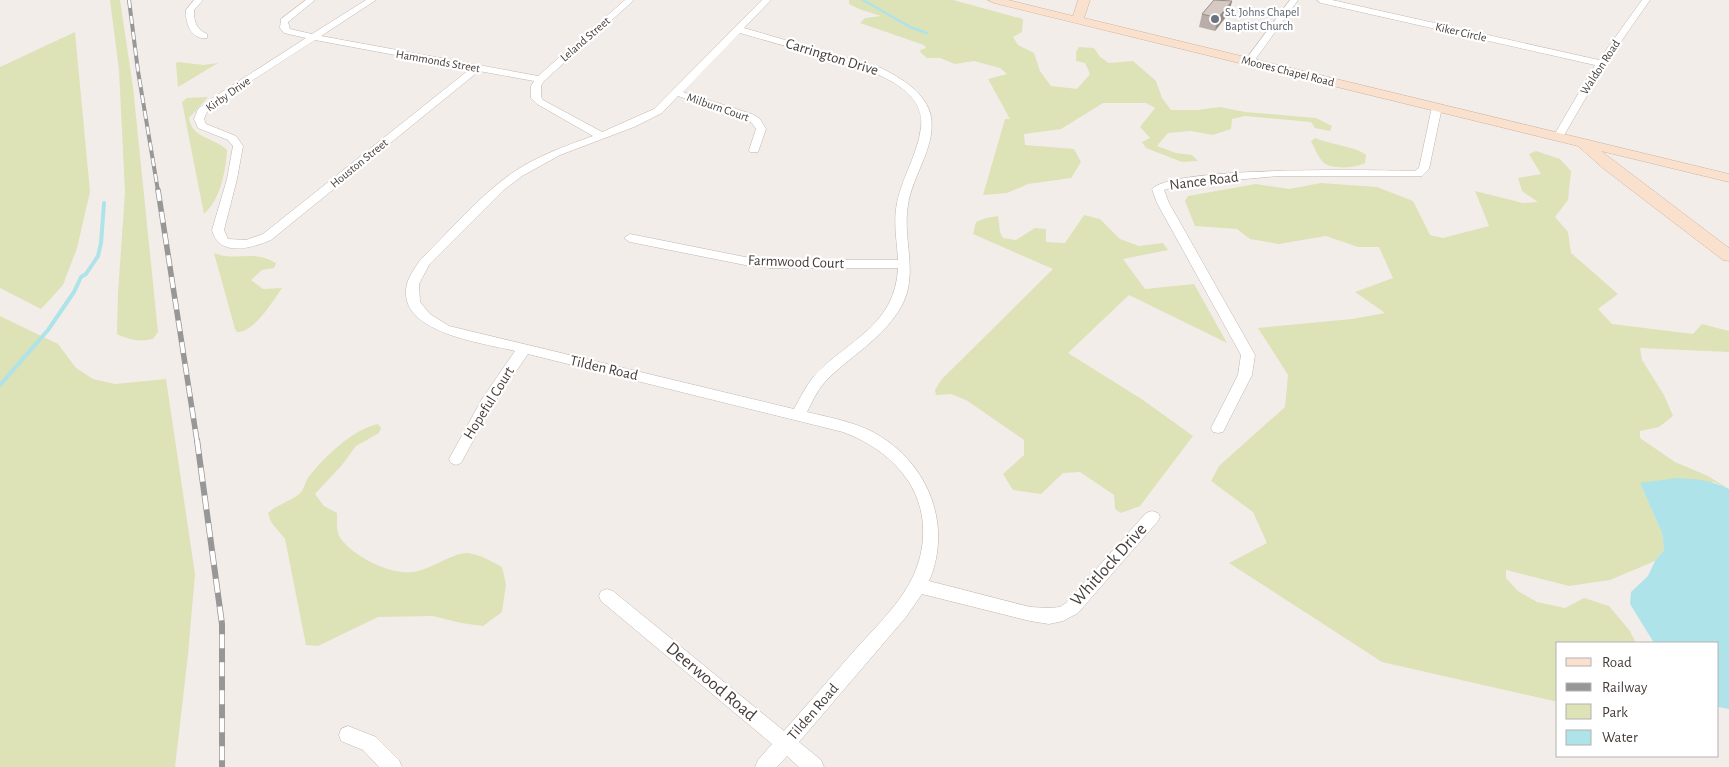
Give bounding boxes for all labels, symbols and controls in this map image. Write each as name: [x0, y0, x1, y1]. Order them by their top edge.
place label: St. Johns Chapel Baptist Church: [1225, 6, 1300, 32]
marker: St. Johns Chapel Baptist Church: [1209, 13, 1221, 25]
street label: Leland Street: [558, 14, 612, 64]
street label: Kiker Circle: [1434, 20, 1488, 44]
street label: Carrington Drive: [784, 36, 880, 78]
street label: Waldon Road: [1578, 37, 1622, 97]
street label: Hammonds Street: [395, 48, 481, 74]
street label: Moores Chapel Road: [1240, 54, 1336, 88]
street label: Kirby Drive: [203, 74, 253, 114]
street label: Milburn Court: [685, 91, 751, 123]
street label: Houston Street: [328, 136, 390, 190]
street label: Nance Road: [1169, 169, 1240, 193]
street label: Farmwood Court: [748, 253, 845, 271]
street label: Tilden Road: [568, 353, 640, 383]
street label: Hopeful Court: [461, 364, 517, 442]
street label: Whitlock Drive: [1067, 520, 1151, 610]
street label: Deerwood Road: [662, 639, 760, 725]
legend: [1556, 642, 1719, 757]
text: Road: [1602, 655, 1632, 670]
text: Railway: [1602, 680, 1648, 695]
street label: Tilden Road: [785, 681, 842, 743]
text: Park: [1602, 705, 1628, 720]
text: Water: [1602, 730, 1638, 745]

